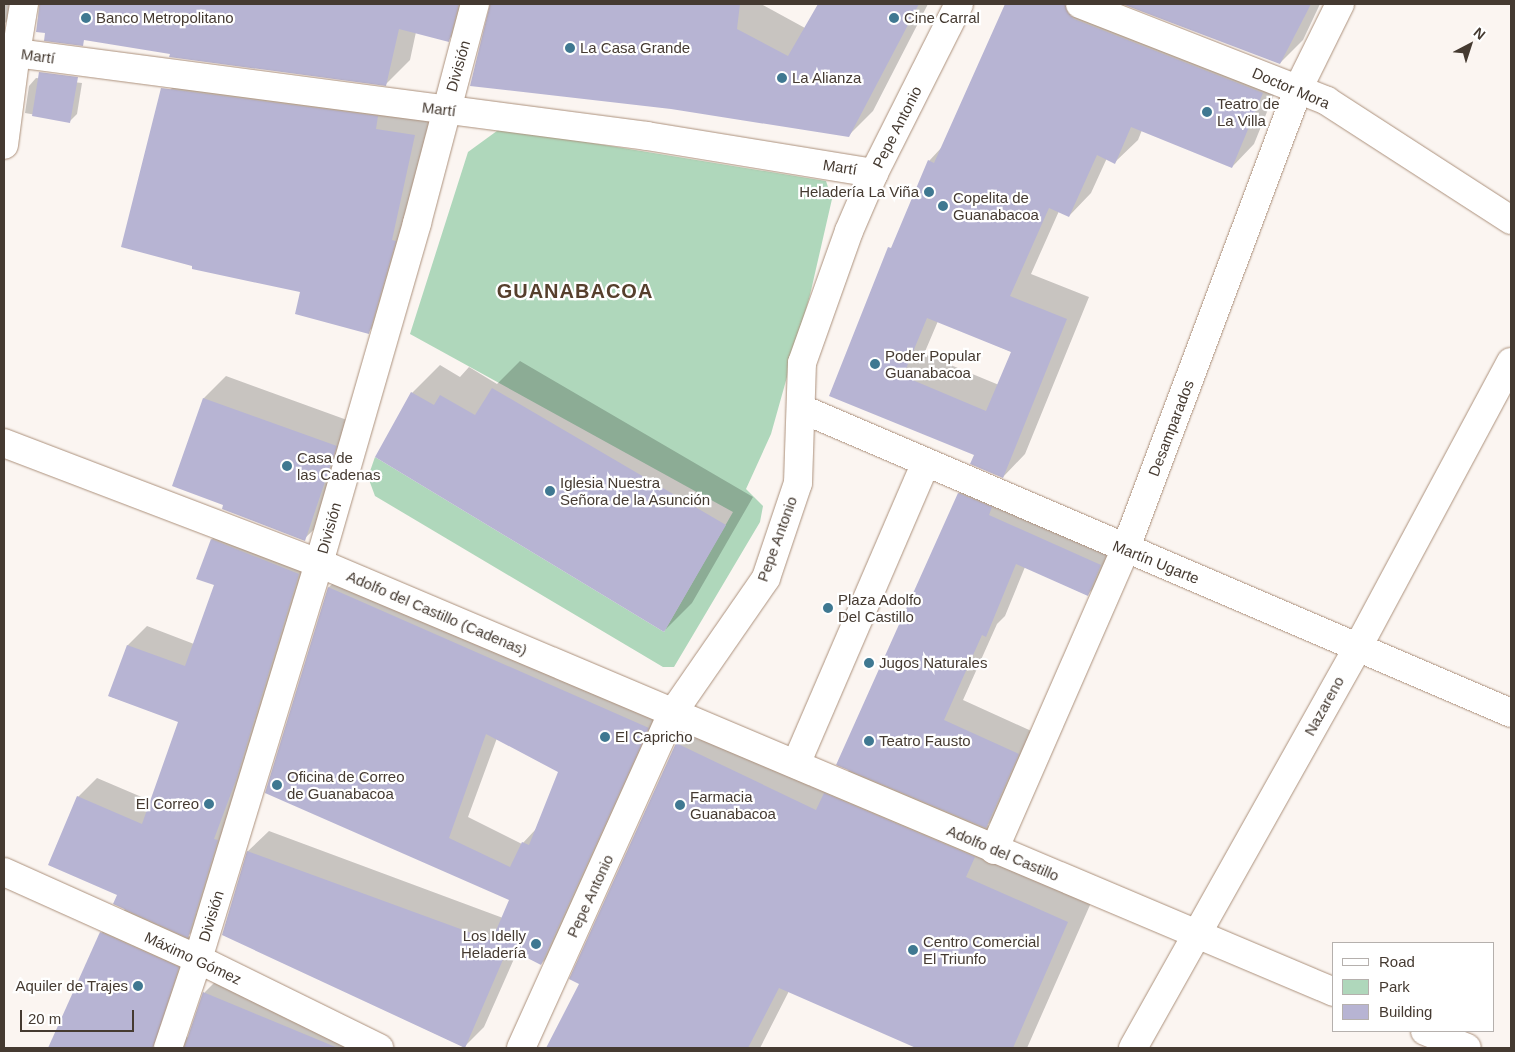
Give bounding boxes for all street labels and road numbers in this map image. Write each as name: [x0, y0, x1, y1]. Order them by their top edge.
street label: División: [442, 38, 474, 94]
street label: Martí: [20, 45, 56, 67]
street label: Doctor Mora: [1250, 64, 1332, 112]
street label: Pepe Antonio: [869, 83, 925, 171]
street label: Martí: [421, 98, 457, 120]
street label: Martí: [822, 155, 858, 179]
street label: Desamparados: [1144, 377, 1198, 479]
street label: Pepe Antonio: [753, 494, 801, 584]
street label: División: [313, 500, 345, 556]
street label: Martín Ugarte: [1110, 536, 1202, 588]
street label: Adolfo del Castillo (Cadenas): [344, 567, 530, 659]
street label: Nazareno: [1300, 673, 1348, 739]
street label: Adolfo del Castillo: [944, 821, 1062, 885]
street label: Pepe Antonio: [563, 851, 617, 941]
street label: División: [195, 888, 227, 944]
street label: Máximo Gómez: [142, 928, 244, 988]

